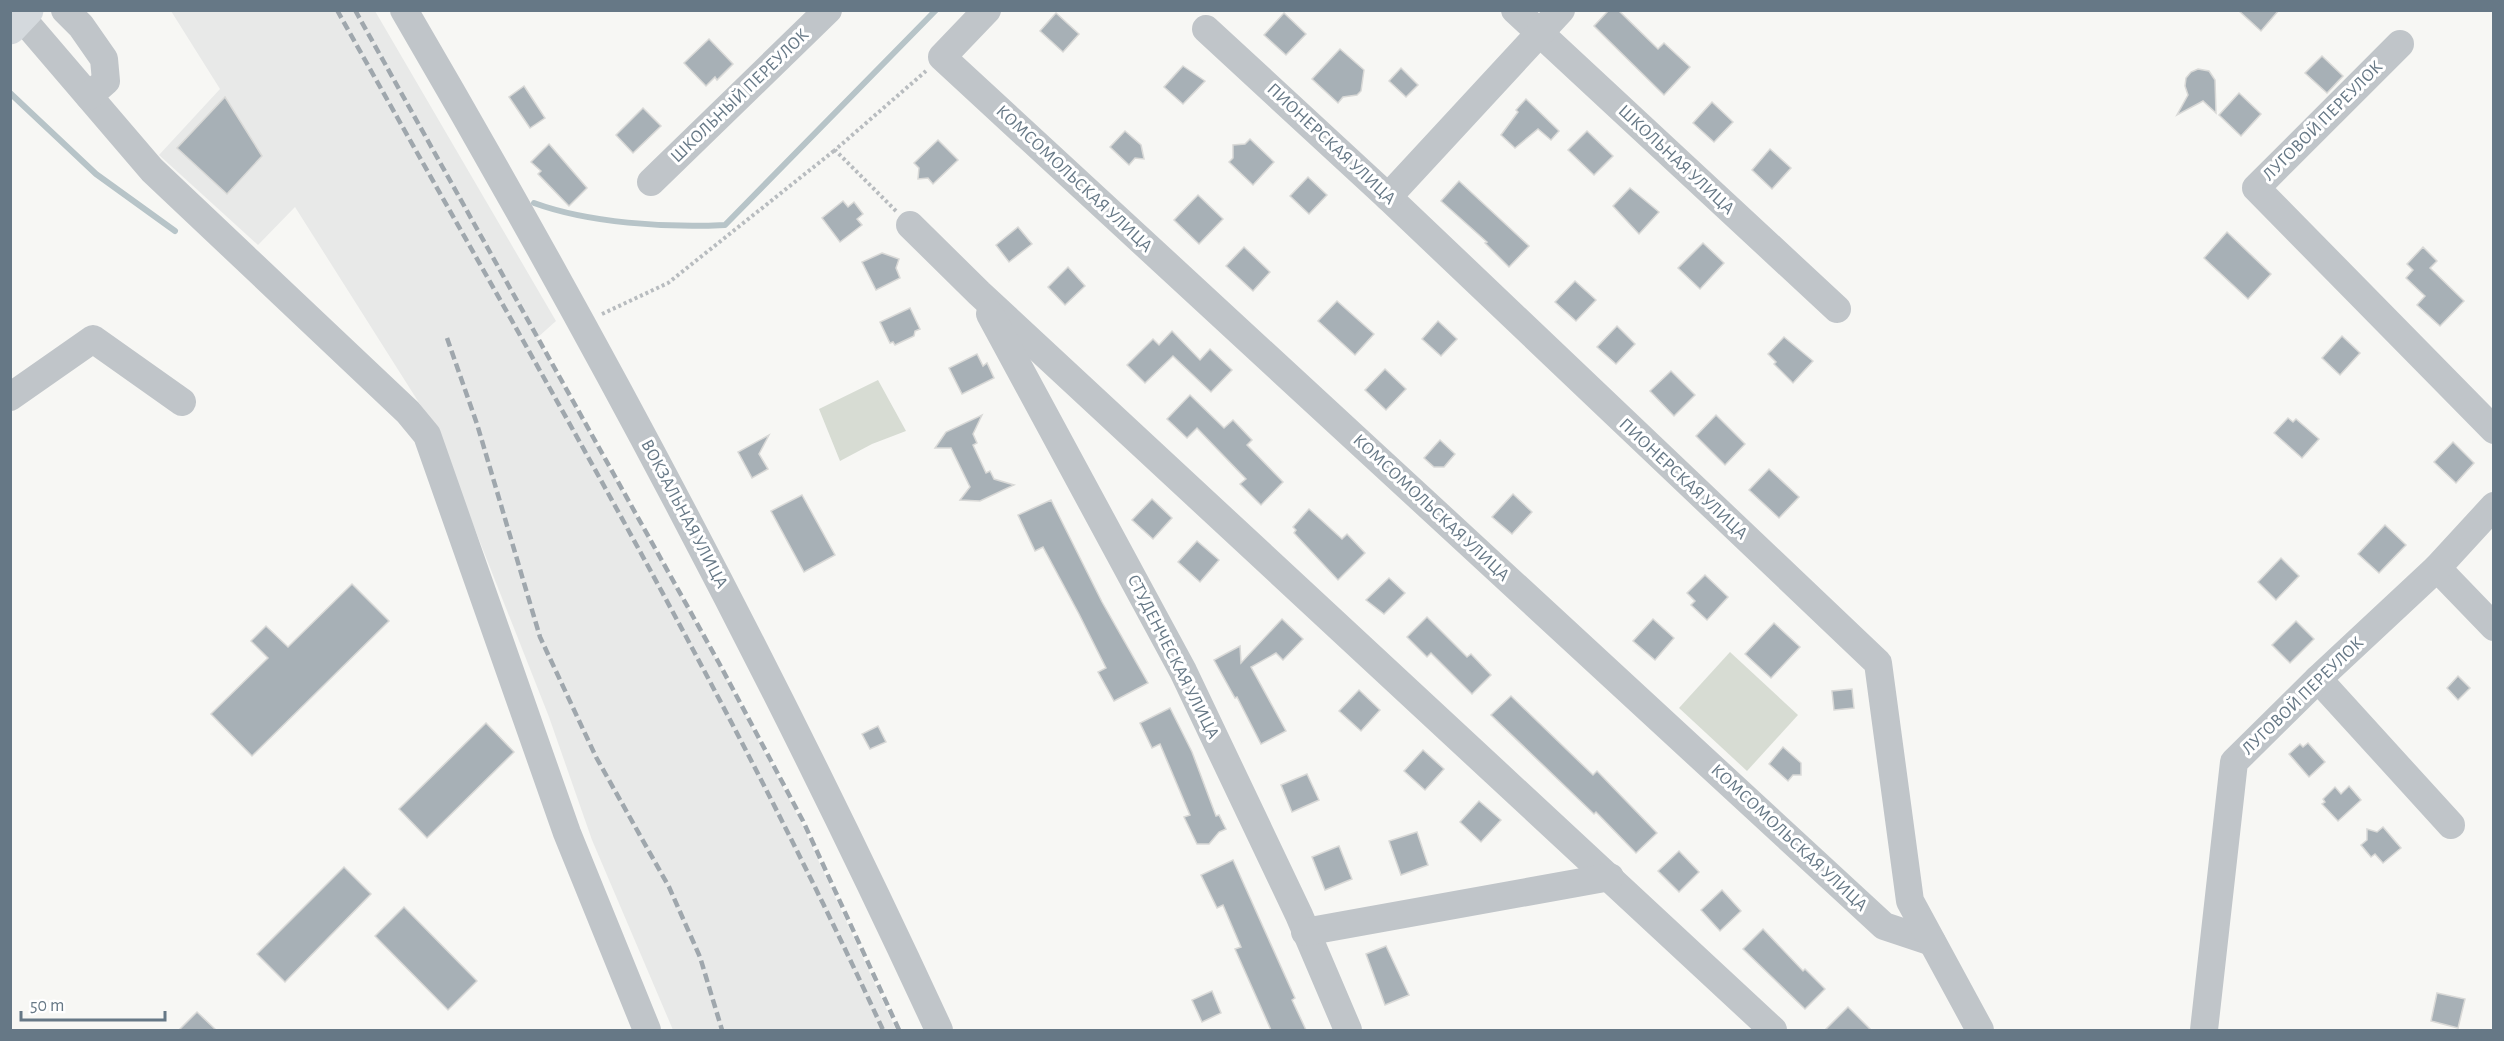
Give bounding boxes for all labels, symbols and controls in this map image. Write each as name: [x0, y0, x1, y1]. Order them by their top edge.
street label: ШКОЛЬНЫЙ ПЕРЕУЛОК: [666, 24, 813, 166]
street label: ЛУГОВОЙ ПЕРЕУЛОК: [2258, 56, 2387, 184]
street label: ПИОНЕРСКАЯ УЛИЦА: [1263, 80, 1399, 208]
street label: КОМСОМОЛЬСКАЯ УЛИЦА: [992, 102, 1156, 256]
street label: ШКОЛЬНАЯ УЛИЦА: [1614, 102, 1738, 219]
street label: ПИОНЕРСКАЯ УЛИЦА: [1615, 415, 1751, 543]
street label: КОМСОМОЛЬСКАЯ УЛИЦА: [1349, 431, 1513, 585]
street label: ВОКЗАЛЬНАЯ УЛИЦА: [637, 437, 731, 592]
street label: СТУДЕНЧЕСКАЯ УЛИЦА: [1124, 572, 1222, 742]
street label: ЛУГОВОЙ ПЕРЕУЛОК: [2237, 632, 2368, 758]
street label: КОМСОМОЛЬСКАЯ УЛИЦА: [1707, 761, 1871, 915]
scale bar: [21, 984, 165, 1022]
text: 50 m: [30, 997, 64, 1015]

